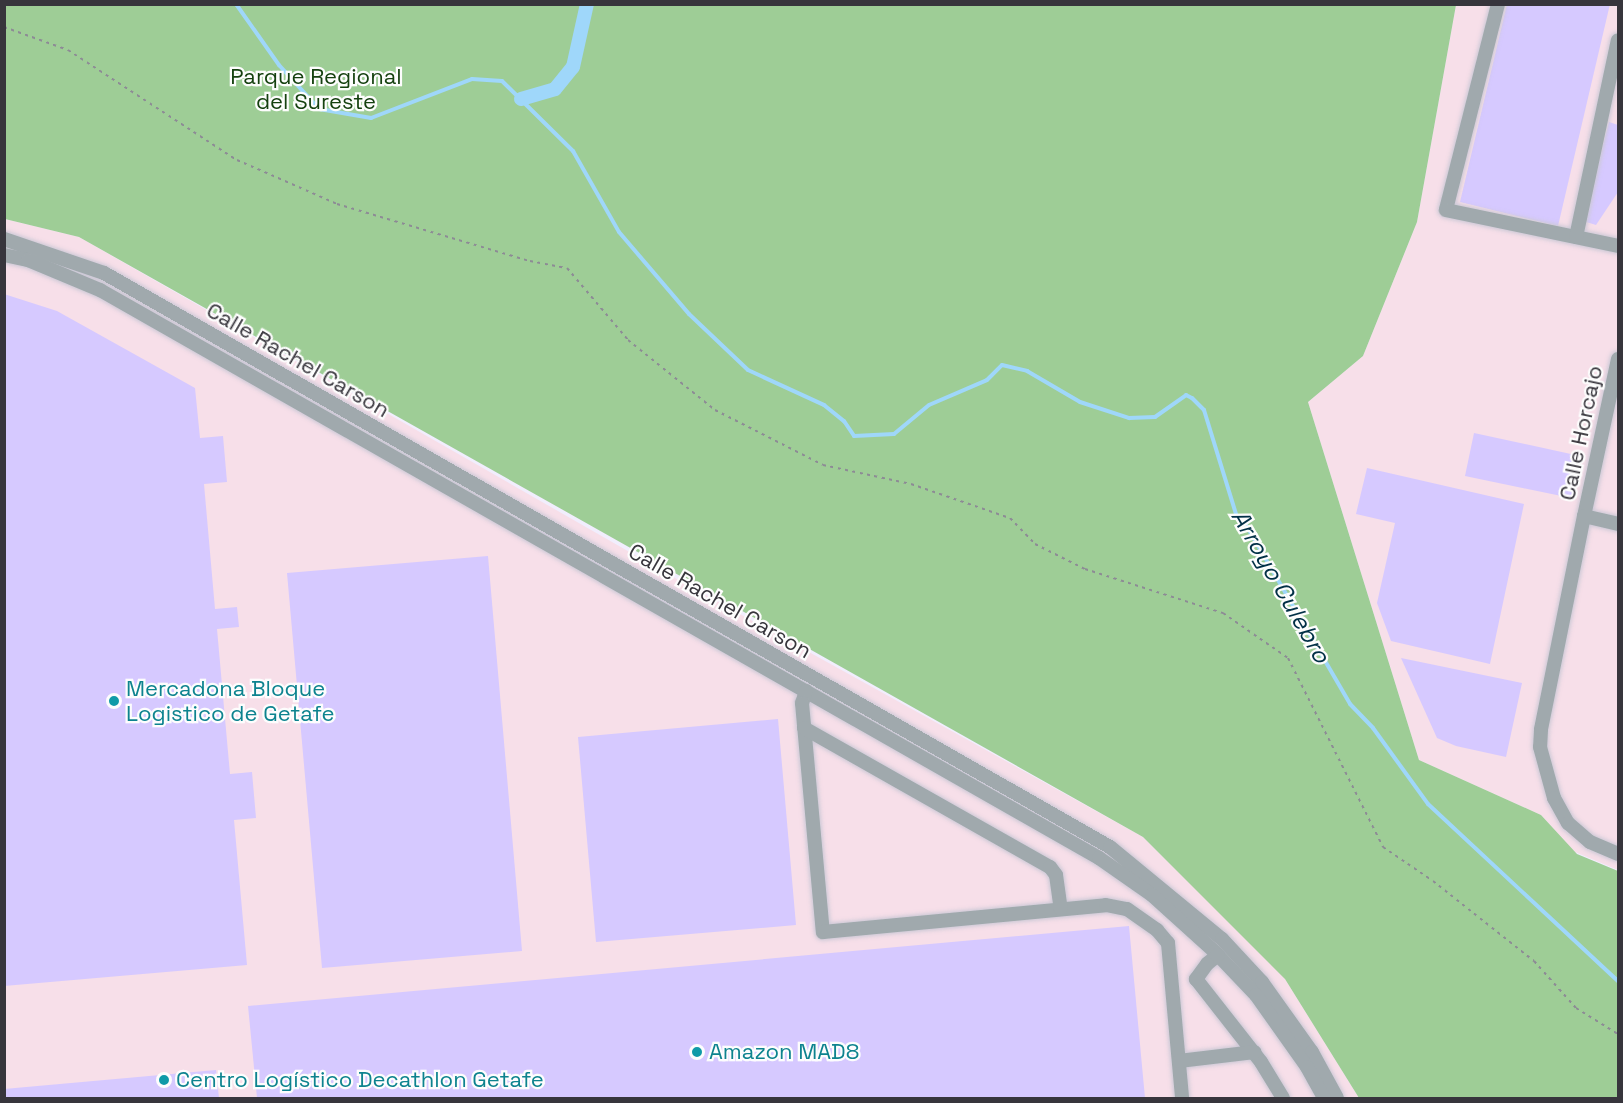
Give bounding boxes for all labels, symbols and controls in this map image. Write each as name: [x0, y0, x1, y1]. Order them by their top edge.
park label: Parque Regional del Sureste: [230, 63, 402, 114]
street label: Calle Rachel Carson: [202, 297, 394, 423]
street label: Calle Horcajo: [1554, 363, 1608, 503]
water label: Arroyo Culebro: [1225, 504, 1337, 668]
street label: Calle Rachel Carson: [624, 538, 816, 664]
place label: Mercadona Bloque Logistico de Getafe: [126, 675, 334, 726]
marker: Mercadona Bloque Logistico de Getafe: [107, 694, 121, 708]
place label: Amazon MAD8: [709, 1039, 859, 1065]
marker: Amazon MAD8: [690, 1045, 704, 1059]
place label: Centro Logístico Decathlon Getafe: [176, 1067, 544, 1093]
marker: Centro Logístico Decathlon Getafe: [157, 1073, 171, 1087]

